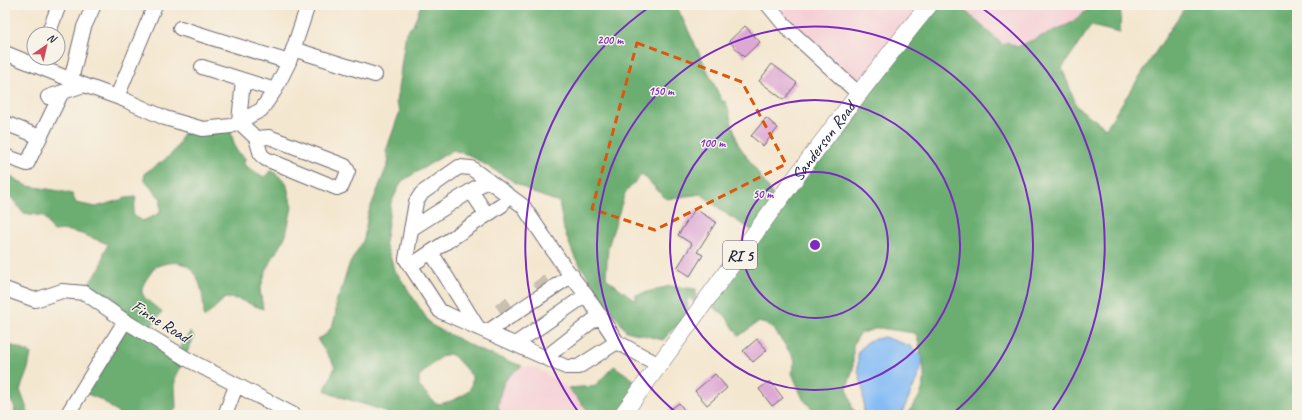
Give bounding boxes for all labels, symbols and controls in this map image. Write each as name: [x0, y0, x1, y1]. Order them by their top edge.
north arrow: [26, 26, 66, 66]
text: N: [45, 30, 60, 47]
text: 200 m: [597, 32, 624, 48]
text: 150 m: [648, 83, 675, 99]
street label: Sanderson Road: [787, 96, 861, 185]
text: 100 m: [699, 135, 726, 151]
text: 50 m: [753, 186, 774, 202]
centre of rings: [808, 238, 822, 252]
road number: RI 5: [723, 241, 757, 269]
street label: Finne Road: [128, 295, 196, 349]

